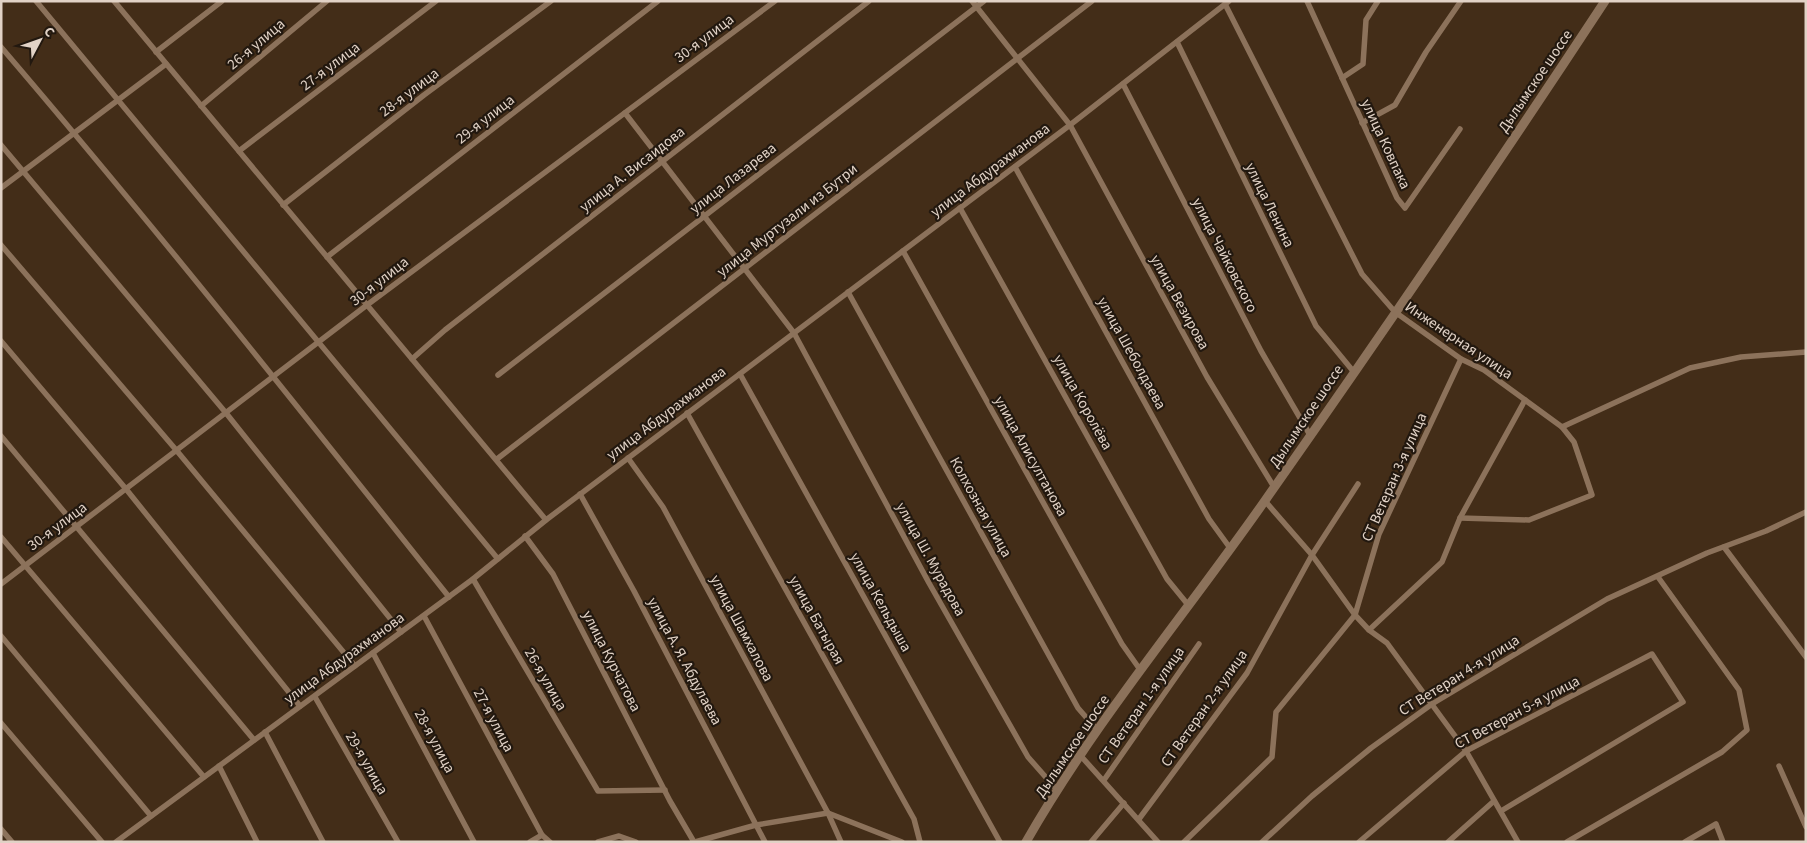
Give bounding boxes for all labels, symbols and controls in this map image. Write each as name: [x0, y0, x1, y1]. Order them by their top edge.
street label: 30-я улица: [670, 9, 738, 68]
street label: 26-я улица: [223, 14, 290, 75]
north arrow: [15, 15, 65, 65]
text: С: [39, 22, 59, 42]
street label: Дылымское шоссе: [1493, 26, 1578, 137]
street label: 27-я улица: [296, 37, 364, 96]
street label: 28-я улица: [375, 63, 443, 122]
street label: 29-я улица: [451, 90, 519, 149]
street label: улица Ковпака: [1355, 96, 1416, 193]
street label: улица Абдурахманова: [926, 118, 1054, 222]
street label: улица А. Висаидова: [575, 122, 689, 217]
street label: улица Лазарева: [686, 138, 781, 219]
street label: улица Муртузали из Бутри: [713, 159, 862, 282]
street label: улица Ленина: [1240, 159, 1299, 251]
street label: улица Чайковского: [1187, 194, 1263, 316]
street label: улица Везирова: [1145, 251, 1214, 353]
street label: 30-я улица: [345, 252, 413, 311]
street label: улица Шеболдаева: [1092, 293, 1171, 413]
street label: Инженерная улица: [1401, 296, 1517, 384]
street label: улица Королёва: [1048, 351, 1117, 454]
street label: улица Абдурахманова: [602, 361, 730, 465]
street label: Дылымское шоссе: [1264, 361, 1349, 472]
street label: улица Алисултанова: [989, 392, 1072, 520]
street label: СТ Ветеран 3-я улица: [1357, 410, 1432, 545]
street label: Колхозная улица: [944, 453, 1017, 561]
street label: 30-я улица: [23, 497, 91, 556]
street label: улица Ш. Мурадова: [891, 499, 971, 620]
street label: улица Кельдыша: [845, 549, 917, 656]
street label: улица Шамхалова: [705, 571, 779, 685]
street label: улица Батырая: [783, 572, 850, 669]
street label: улица А. Я. Абдулаева: [642, 594, 727, 729]
street label: улица Абдурахманова: [280, 607, 409, 709]
street label: улица Курчатова: [577, 607, 646, 716]
street label: СТ Ветеран 4-я улица: [1395, 630, 1524, 721]
street label: СТ Ветеран 1-я улица: [1093, 642, 1190, 768]
street label: 26-я улица: [519, 644, 572, 715]
street label: СТ Ветеран 2-я улица: [1156, 645, 1253, 771]
street label: СТ Ветеран 5-я улица: [1451, 671, 1583, 754]
street label: 27-я улица: [468, 685, 519, 756]
street label: Дылымское шоссе: [1030, 691, 1115, 802]
street label: 28-я улица: [409, 706, 460, 777]
street label: 29-я улица: [340, 728, 393, 799]

